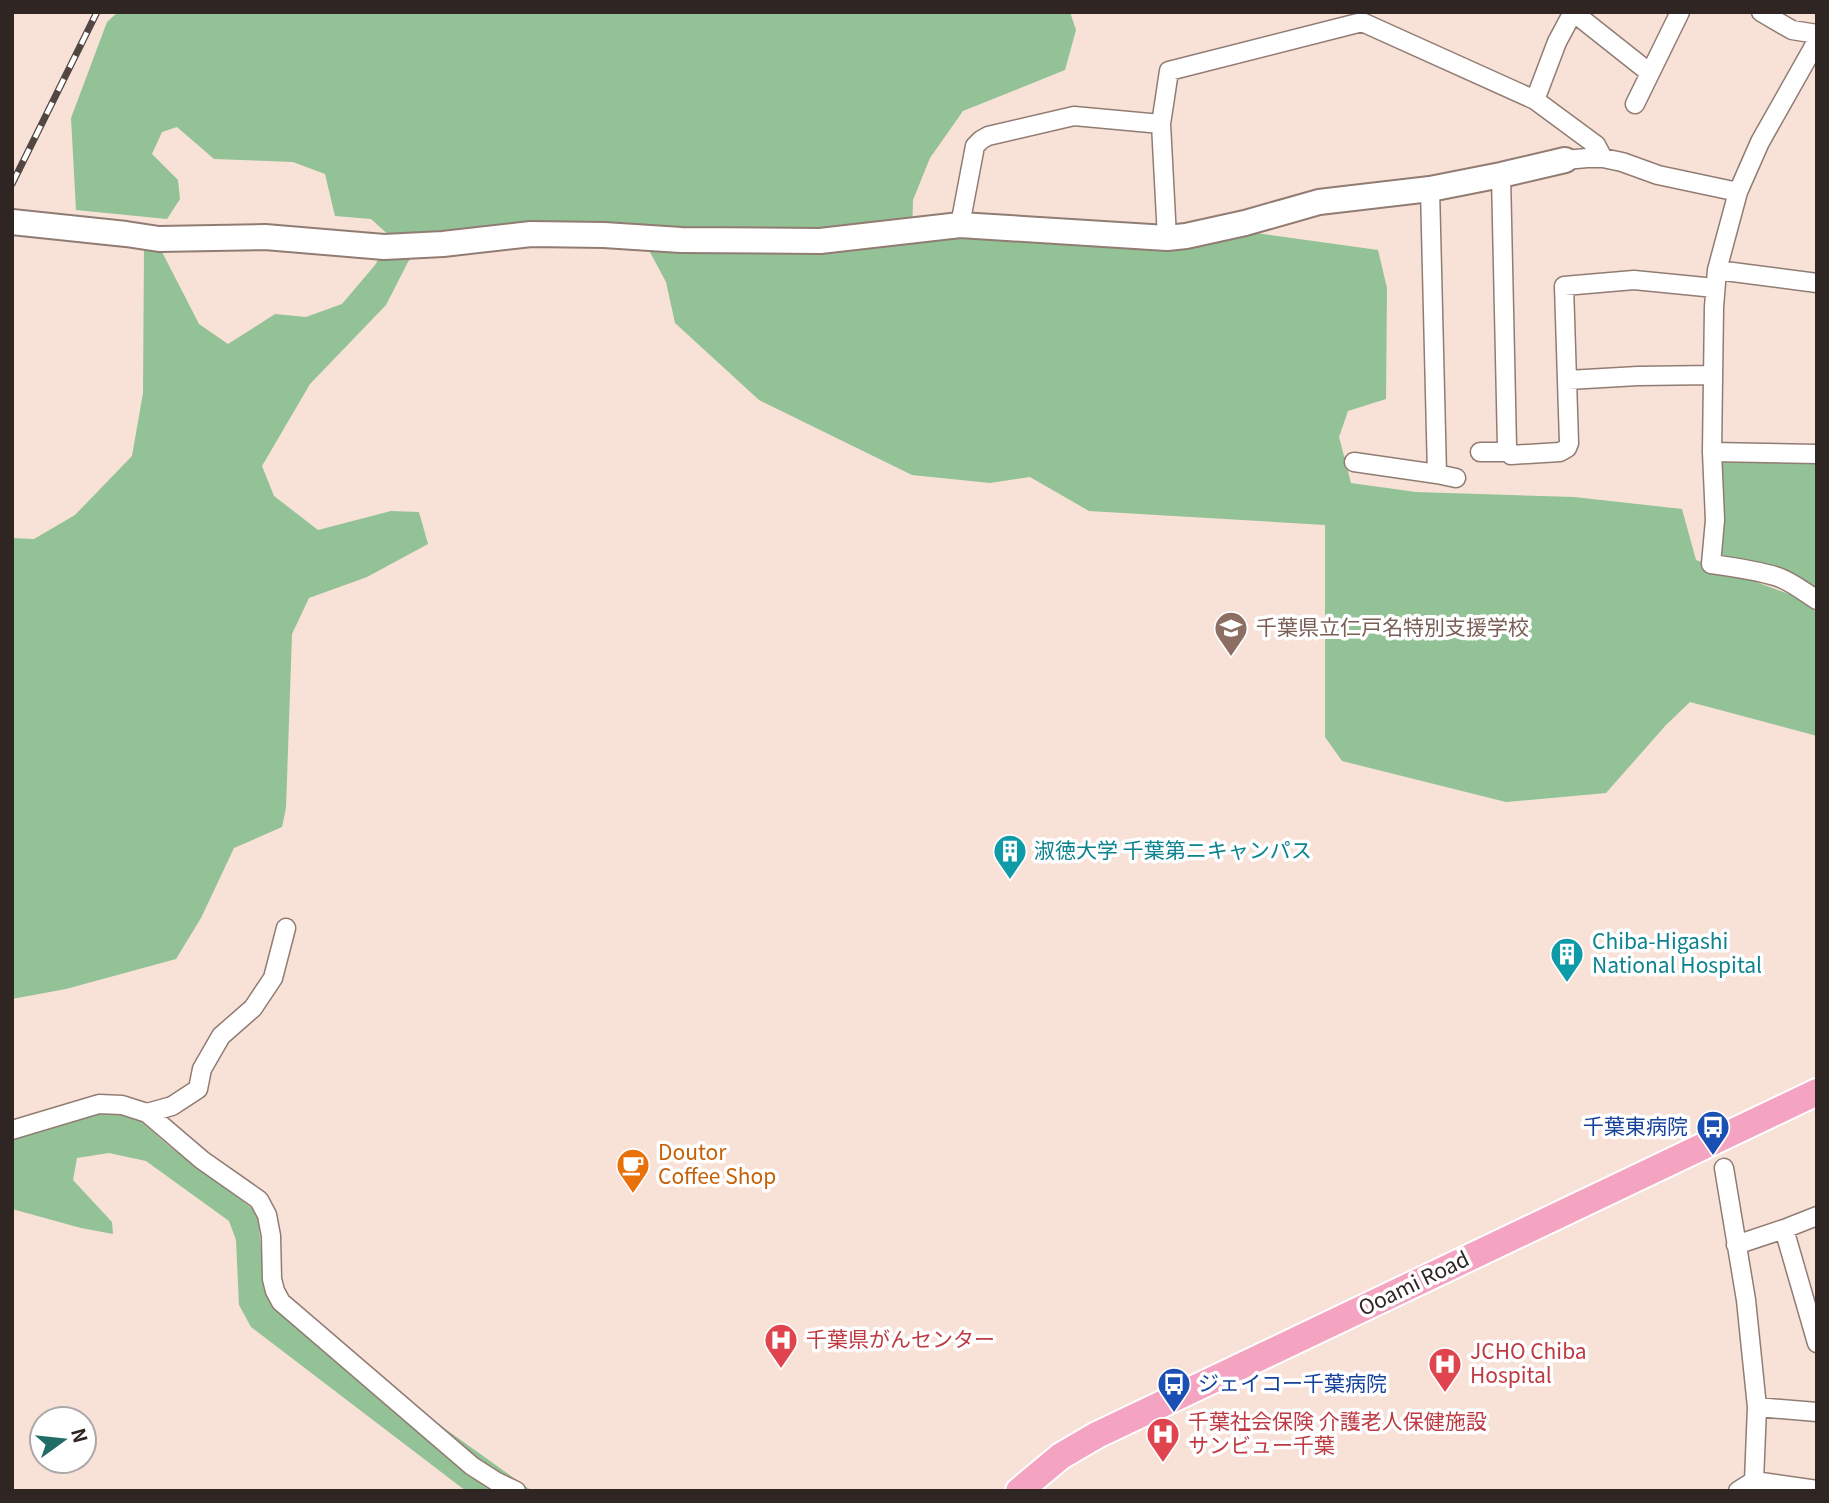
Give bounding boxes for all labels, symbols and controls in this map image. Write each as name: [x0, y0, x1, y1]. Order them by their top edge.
school or university icon: 千葉県立仁戸名特別支援学校: [1212, 609, 1250, 658]
place label: 千葉県立仁戸名特別支援学校: [1256, 611, 1529, 641]
building icon: 淑徳大学 千葉第ニキャンパス: [991, 832, 1029, 881]
place label: 淑徳大学 千葉第ニキャンパス: [1034, 834, 1312, 864]
place label: Chiba-Higashi National Hospital: [1592, 925, 1762, 979]
building icon: Chiba-Higashi National Hospital: [1548, 935, 1586, 984]
bus stop icon: 千葉東病院: [1694, 1108, 1732, 1157]
place label: 千葉東病院: [1583, 1110, 1688, 1140]
place label: Doutor Coffee Shop: [658, 1136, 776, 1190]
cafe icon: Doutor Coffee Shop: [614, 1146, 652, 1195]
street label: Ooami Road: [1353, 1242, 1474, 1322]
hospital icon: 千葉県がんセンター: [762, 1321, 800, 1370]
place label: 千葉県がんセンター: [806, 1323, 995, 1353]
place label: JCHO Chiba Hospital: [1470, 1335, 1587, 1389]
hospital icon: JCHO Chiba Hospital: [1426, 1345, 1464, 1394]
bus stop icon: ジェイコー千葉病院: [1155, 1365, 1193, 1414]
place label: ジェイコー千葉病院: [1198, 1367, 1387, 1397]
north arrow: [28, 1405, 98, 1475]
place label: 千葉社会保険 介護老人保健施設 サンビュー千葉: [1188, 1405, 1487, 1459]
hospital icon: 千葉社会保険 介護老人保健施設 サンビュー千葉: [1144, 1415, 1182, 1464]
text: N: [66, 1425, 96, 1446]

